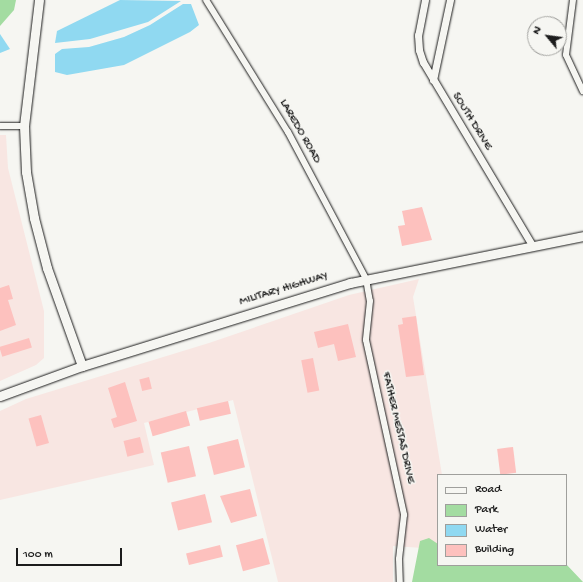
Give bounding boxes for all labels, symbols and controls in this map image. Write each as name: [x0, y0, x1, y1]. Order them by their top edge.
north arrow: [527, 16, 567, 56]
text: N: [530, 25, 544, 37]
street label: SOUTH DRIVE: [448, 91, 494, 153]
street label: LAREDO ROAD: [275, 97, 323, 167]
street label: MILITARY HIGHWAY: [238, 270, 330, 310]
street label: FATHER MESTAS DRIVE: [377, 371, 417, 485]
legend: [437, 474, 567, 566]
text: Road: [475, 483, 501, 497]
text: Park: [475, 503, 498, 517]
text: Water: [475, 523, 507, 537]
scale bar: [18, 540, 124, 566]
text: Building: [475, 543, 514, 557]
text: 100 m: [23, 548, 53, 562]

